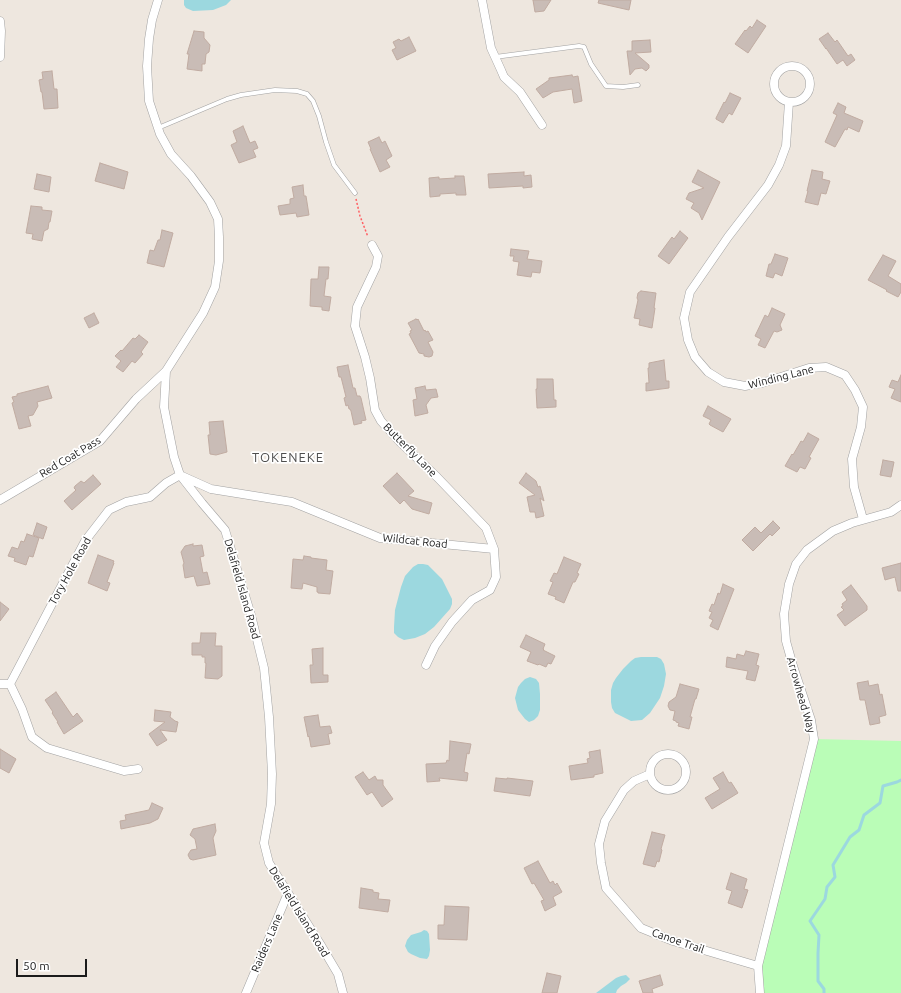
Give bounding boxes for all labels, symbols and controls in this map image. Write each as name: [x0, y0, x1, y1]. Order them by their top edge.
street label: Winding Lane: [747, 362, 815, 392]
street label: Butterfly Lane: [380, 420, 440, 480]
street label: Red Coat Pass: [37, 434, 103, 480]
district label: TOKENEKE: [252, 450, 324, 466]
street label: Wildcat Road: [382, 531, 448, 551]
street label: Tory Hole Road: [46, 535, 94, 607]
street label: Delafield Island Road: [221, 537, 263, 641]
street label: Arrowhead Way: [784, 656, 818, 734]
street label: Delafield Island Road: [266, 864, 332, 960]
street label: Raiders Lane: [249, 912, 285, 974]
street label: Canoe Trail: [650, 926, 706, 956]
scale bar: [18, 951, 89, 977]
text: 50 m: [23, 959, 50, 972]

